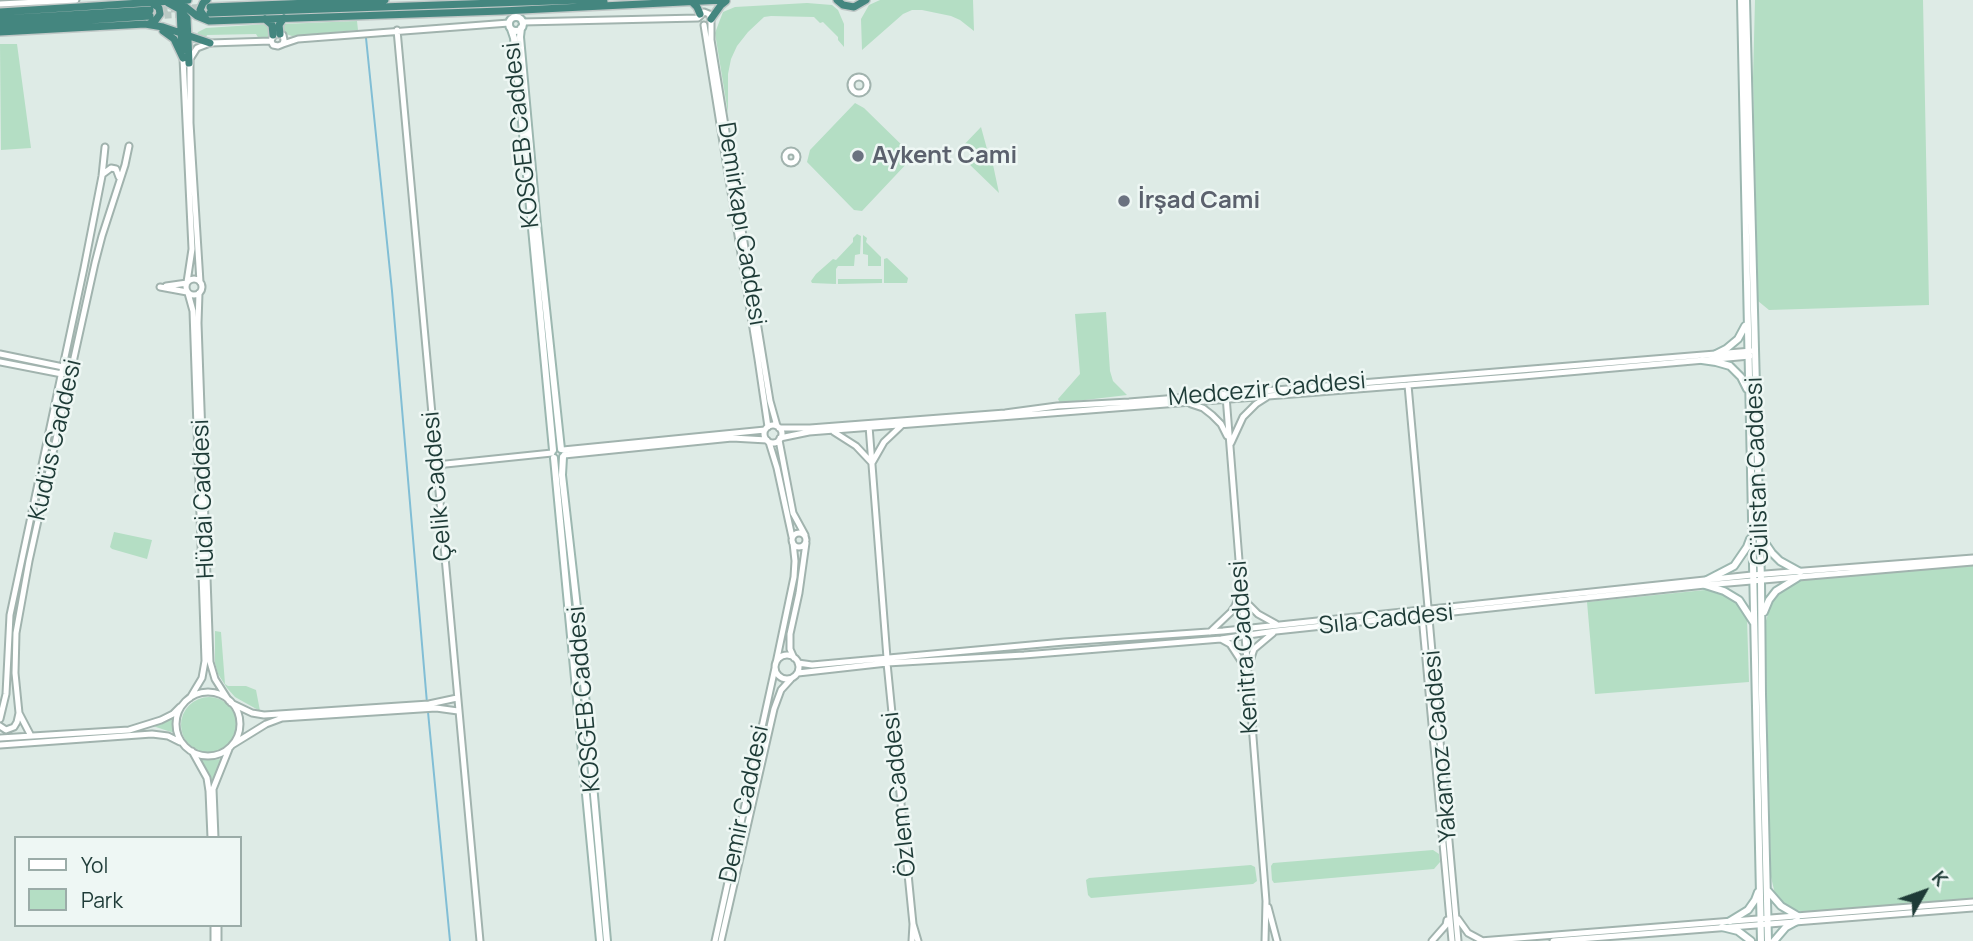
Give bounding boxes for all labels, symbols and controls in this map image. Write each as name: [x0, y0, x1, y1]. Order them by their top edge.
street label: KOSGEB Caddesi: [498, 41, 546, 229]
street label: Demirkapı Caddesi: [711, 120, 771, 328]
place label: Aykent Cami: [872, 142, 1017, 170]
marker: Aykent Cami: [850, 148, 866, 164]
place label: İrşad Cami: [1138, 187, 1260, 215]
marker: İrşad Cami: [1116, 193, 1132, 209]
street label: Kudüs Caddesi: [23, 357, 89, 523]
street label: Medcezir Caddesi: [1167, 367, 1367, 413]
street label: Gülistan Caddesi: [1740, 376, 1776, 566]
street label: Çelik Caddesi: [417, 410, 459, 562]
street label: Hüdai Caddesi: [187, 419, 221, 579]
street label: Kenitra Caddesi: [1225, 559, 1265, 735]
street label: Sıla Caddesi: [1317, 599, 1455, 641]
street label: KOSGEB Caddesi: [563, 605, 607, 793]
street label: Yakamoz Caddesi: [1418, 649, 1464, 843]
street label: Özlem Caddesi: [877, 710, 923, 878]
street label: Demir Caddesi: [714, 723, 776, 885]
legend: [14, 836, 242, 927]
text: Yol: [81, 851, 108, 879]
north arrow: [1889, 857, 1959, 927]
text: K: [1926, 865, 1954, 892]
text: Park: [81, 886, 123, 914]

